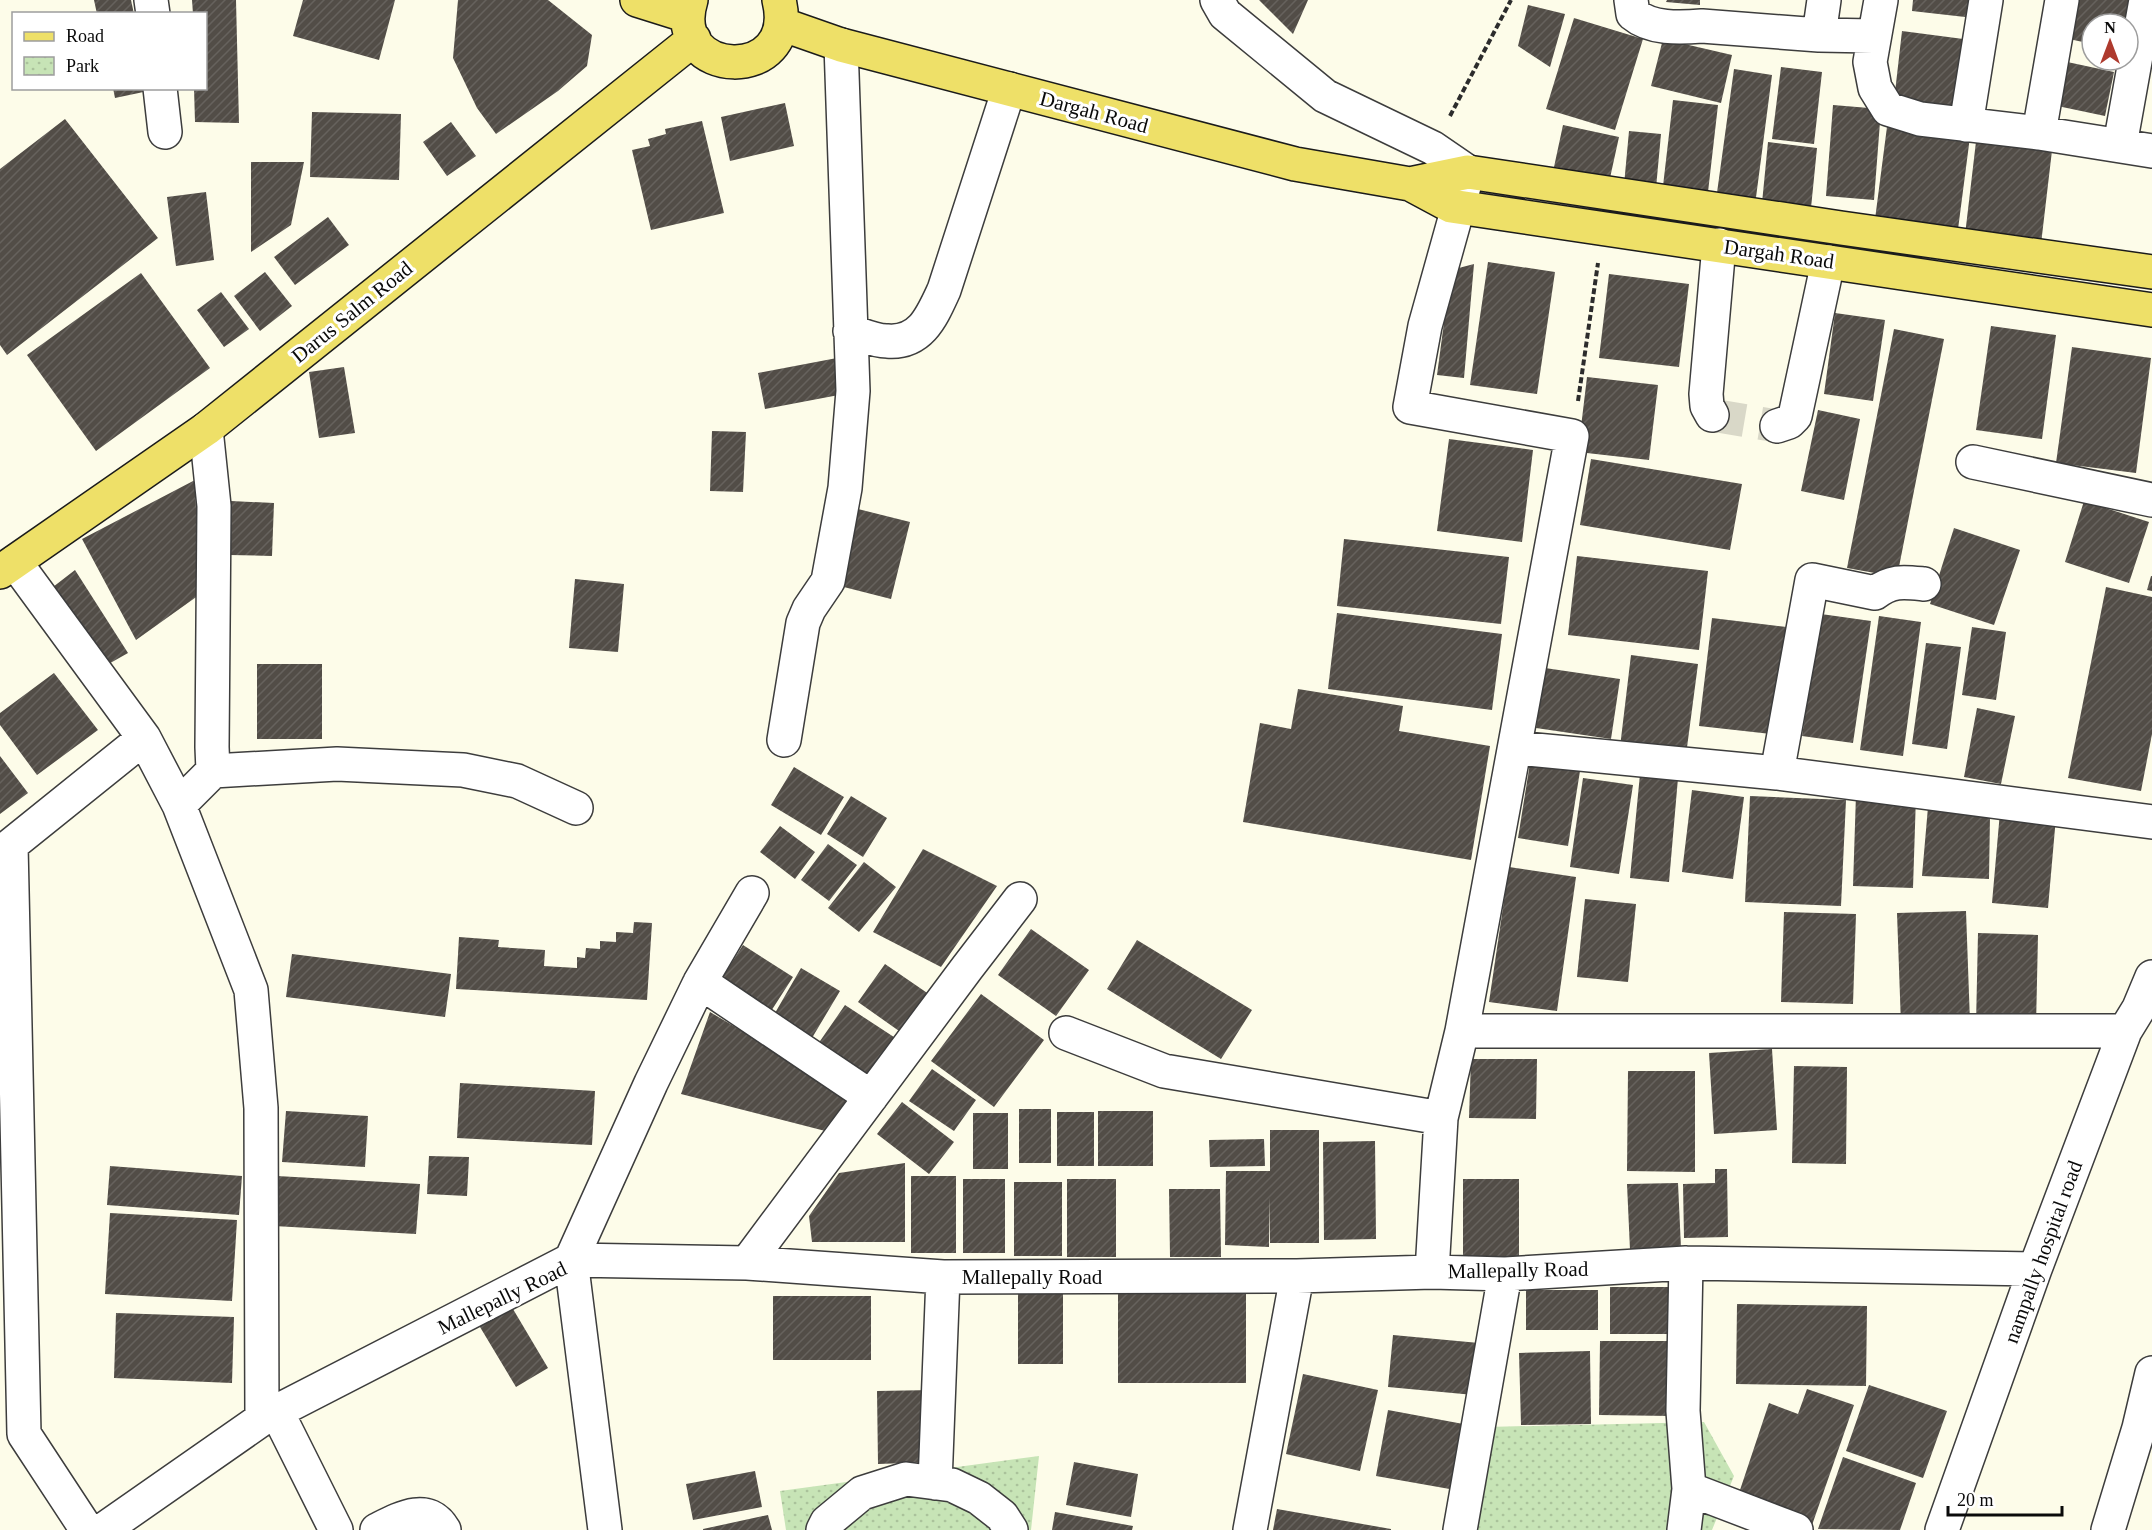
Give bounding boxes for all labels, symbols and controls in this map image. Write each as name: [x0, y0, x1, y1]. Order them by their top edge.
legend: [12, 12, 207, 90]
north arrow: [2080, 12, 2140, 72]
text: N: [2104, 19, 2116, 36]
text: Road: [66, 26, 104, 46]
text: Park: [66, 56, 99, 76]
street label: Dargah Road: [1037, 86, 1151, 138]
street label: Dargah Road: [1722, 234, 1836, 274]
street label: Darus Salm Road: [287, 256, 418, 368]
street label: nampally hospital road: [1999, 1157, 2087, 1347]
street label: Mallepally Road: [434, 1256, 571, 1340]
street label: Mallepally Road: [1448, 1257, 1589, 1283]
street label: Mallepally Road: [962, 1265, 1103, 1289]
scale bar: [1948, 1479, 2062, 1517]
text: 20 m: [1957, 1490, 1994, 1510]

